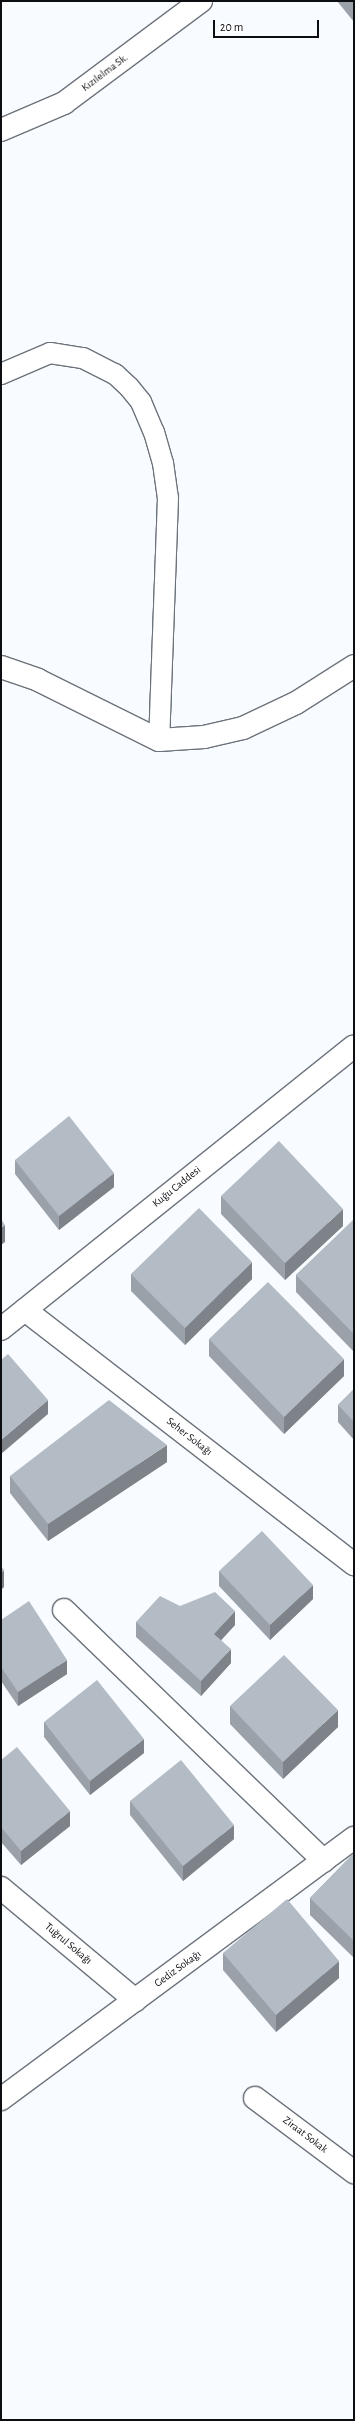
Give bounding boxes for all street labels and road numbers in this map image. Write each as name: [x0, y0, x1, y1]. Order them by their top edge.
street label: Kızılelma Sk.: [79, 51, 131, 95]
street label: Kuğu Caddesi: [150, 1164, 204, 1210]
street label: Seher Sokağı: [163, 1415, 215, 1459]
street label: Tuğrul Sokağı: [42, 1920, 94, 1968]
street label: Gediz Sokağı: [152, 1948, 204, 1990]
street label: Ziraat Sokak: [280, 2114, 330, 2156]

